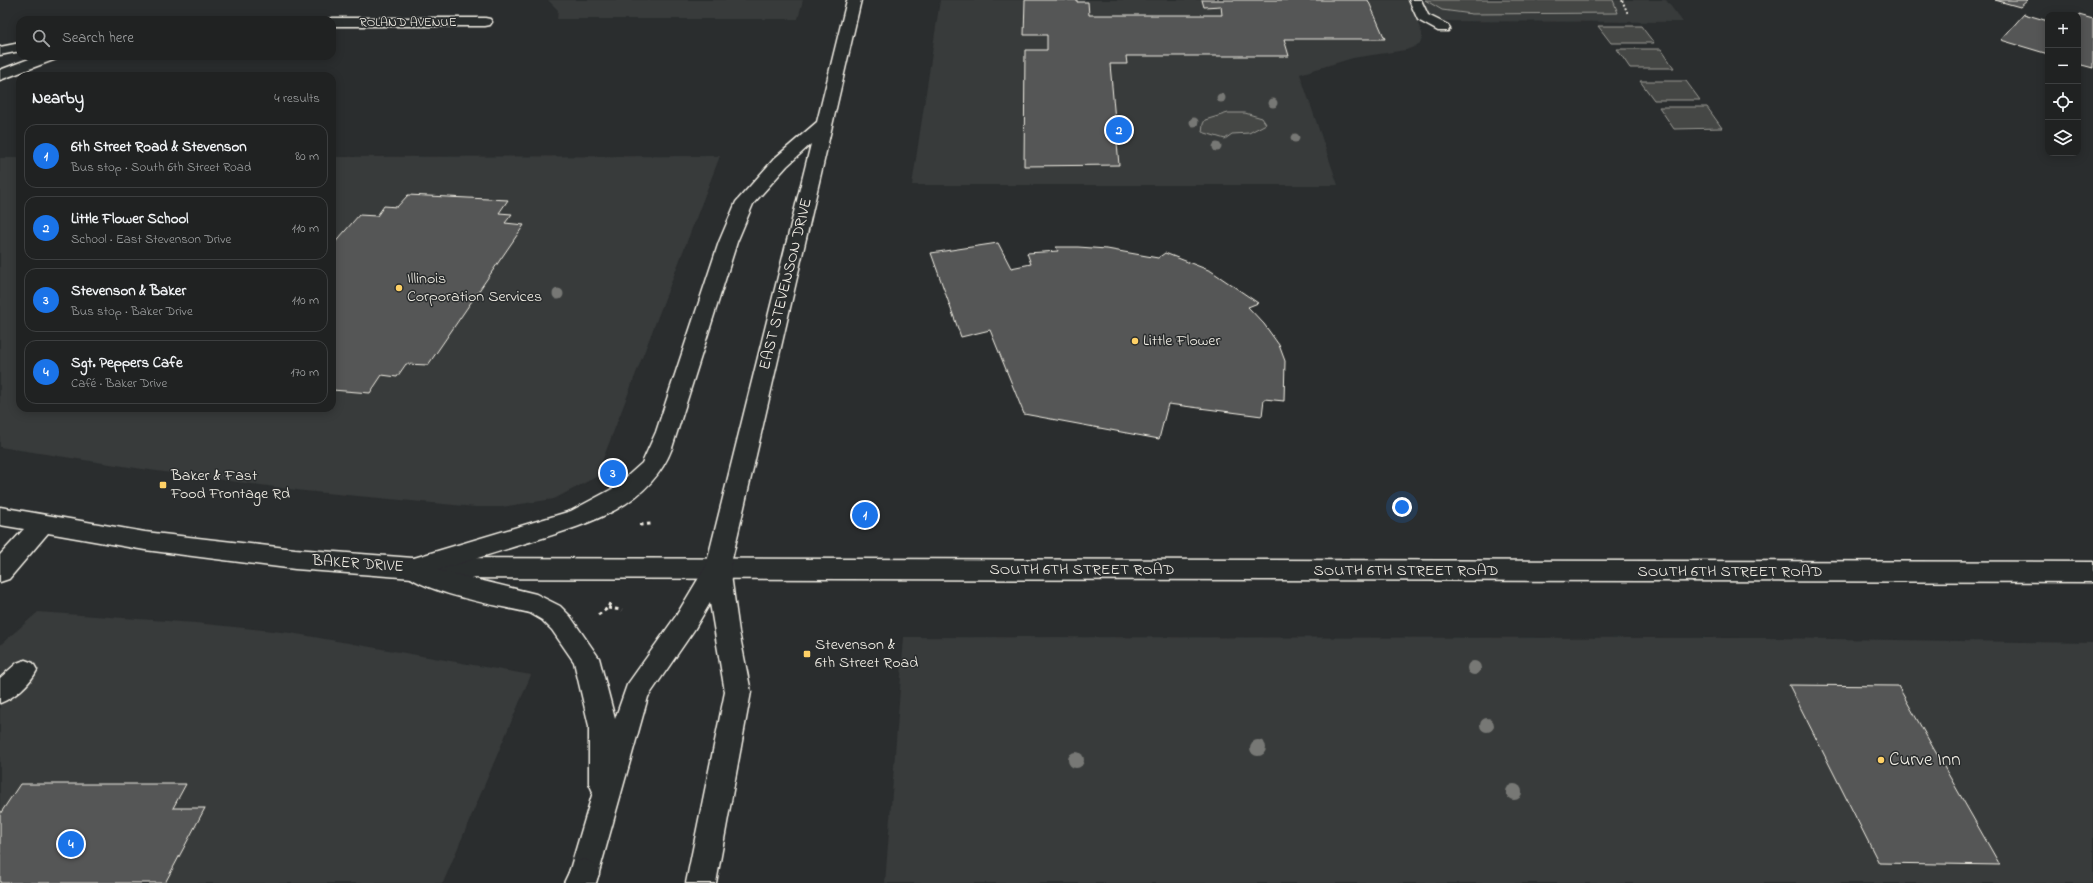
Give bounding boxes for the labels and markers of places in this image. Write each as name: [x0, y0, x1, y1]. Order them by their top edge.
pin: 2: [1106, 115, 1132, 145]
place label: Illinois Corporation Services: [407, 267, 542, 309]
marker: Illinois Corporation Services: [394, 283, 404, 293]
place label: Little Flower: [1143, 329, 1220, 353]
marker: Little Flower: [1130, 336, 1140, 346]
pin: 3: [600, 458, 626, 488]
place label: Baker & Fast Food Frontage Rd: [170, 464, 290, 506]
marker: Baker & Fast Food Frontage Rd: [158, 480, 168, 490]
pin: 1: [852, 500, 878, 530]
place label: Stevenson & 6th Street Road: [815, 633, 918, 675]
marker: Stevenson & 6th Street Road: [802, 649, 812, 659]
place label: Curve Inn: [1889, 747, 1961, 774]
marker: Curve Inn: [1876, 755, 1886, 765]
pin: 4: [58, 829, 84, 859]

